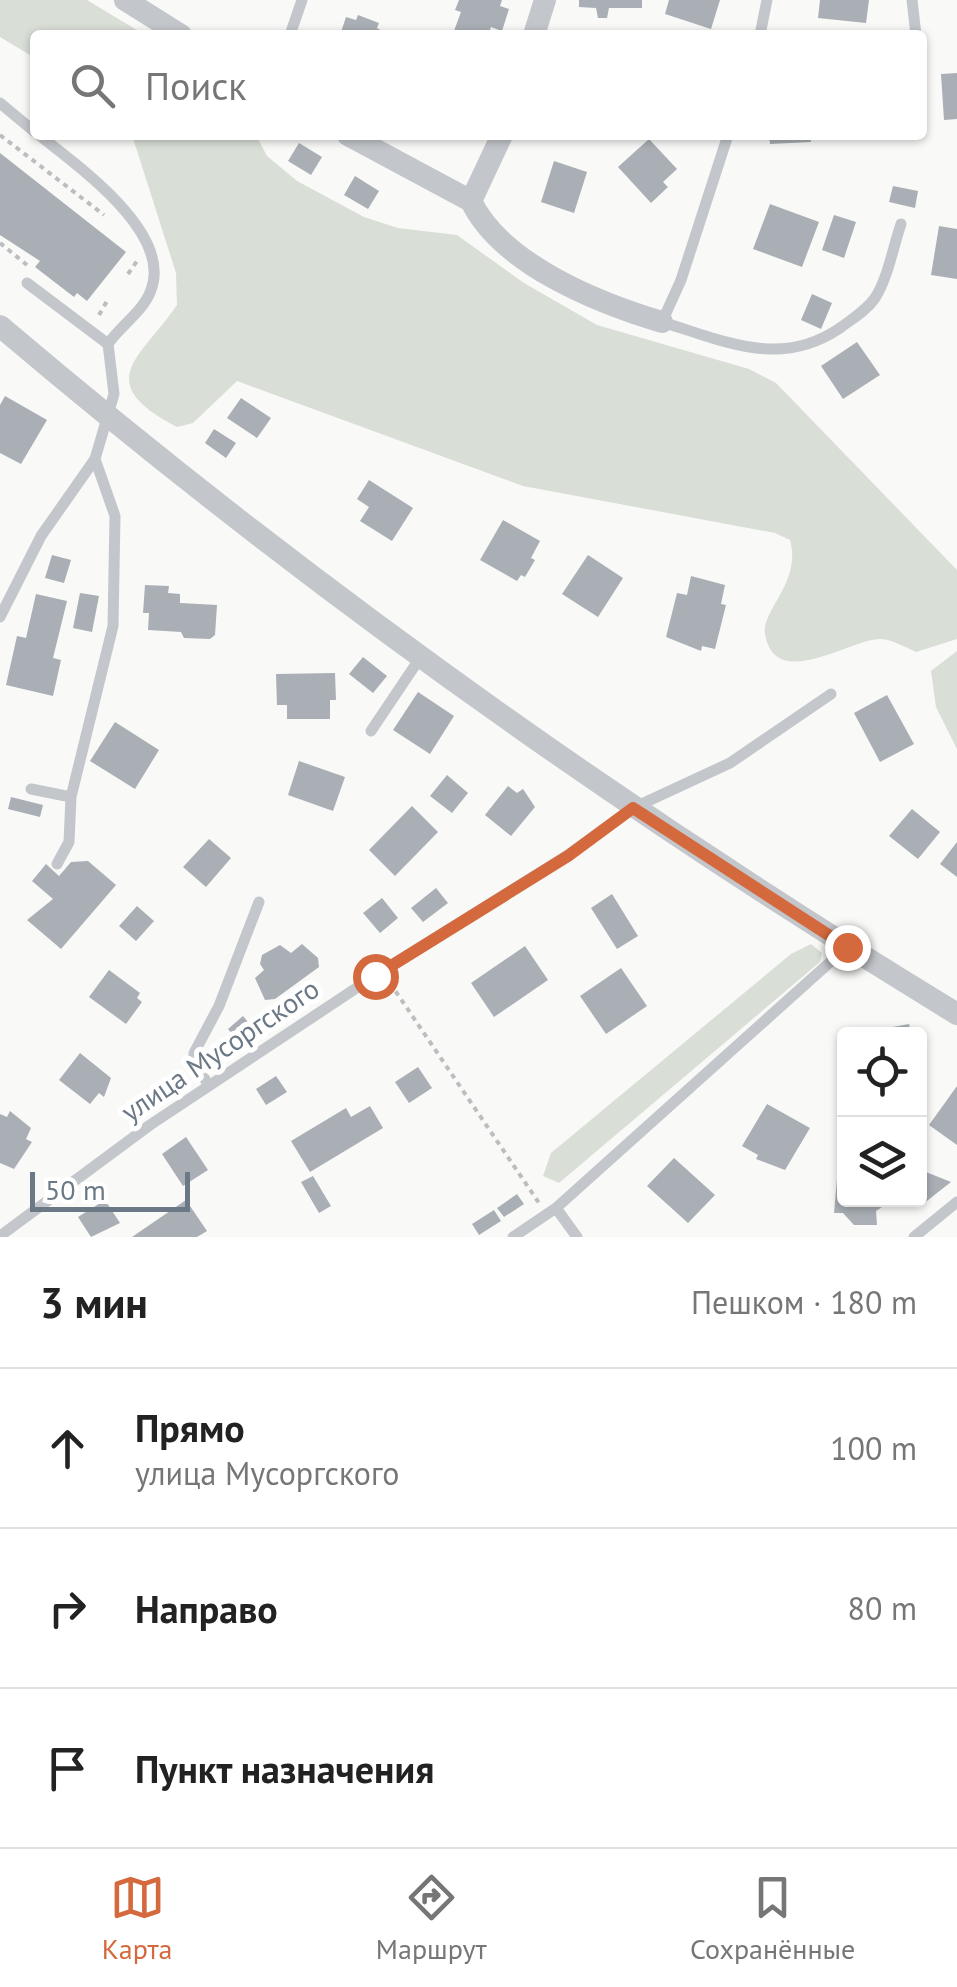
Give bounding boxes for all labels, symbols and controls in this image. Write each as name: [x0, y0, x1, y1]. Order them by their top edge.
search box: [30, 30, 927, 140]
icon: search: [65, 58, 120, 113]
text: Поиск: [145, 61, 246, 110]
route end: [825, 925, 871, 971]
route start: [353, 954, 399, 1000]
street label: улица Мусоргского: [113, 970, 326, 1130]
map controls: [837, 1027, 927, 1207]
button: locate: [837, 1027, 927, 1117]
button: layers: [837, 1117, 927, 1207]
scale bar: [30, 1167, 190, 1212]
text: 50 m: [45, 1171, 106, 1208]
text: 3 мин: [40, 1275, 148, 1330]
text: Пешком · 180 m: [691, 1281, 917, 1323]
text: Прямо: [135, 1403, 245, 1452]
icon: ahead: [40, 1421, 95, 1476]
text: 100 m: [830, 1427, 917, 1469]
text: улица Мусоргского: [135, 1452, 399, 1494]
icon: right: [40, 1581, 95, 1636]
text: Направо: [135, 1584, 278, 1633]
text: 80 m: [848, 1587, 917, 1629]
icon: arrive: [40, 1741, 95, 1796]
text: Пункт назначения: [135, 1744, 434, 1793]
tab: Карта: [102, 1870, 172, 1967]
tab: Маршрут: [376, 1870, 487, 1967]
tab: Сохранённые: [690, 1870, 855, 1967]

